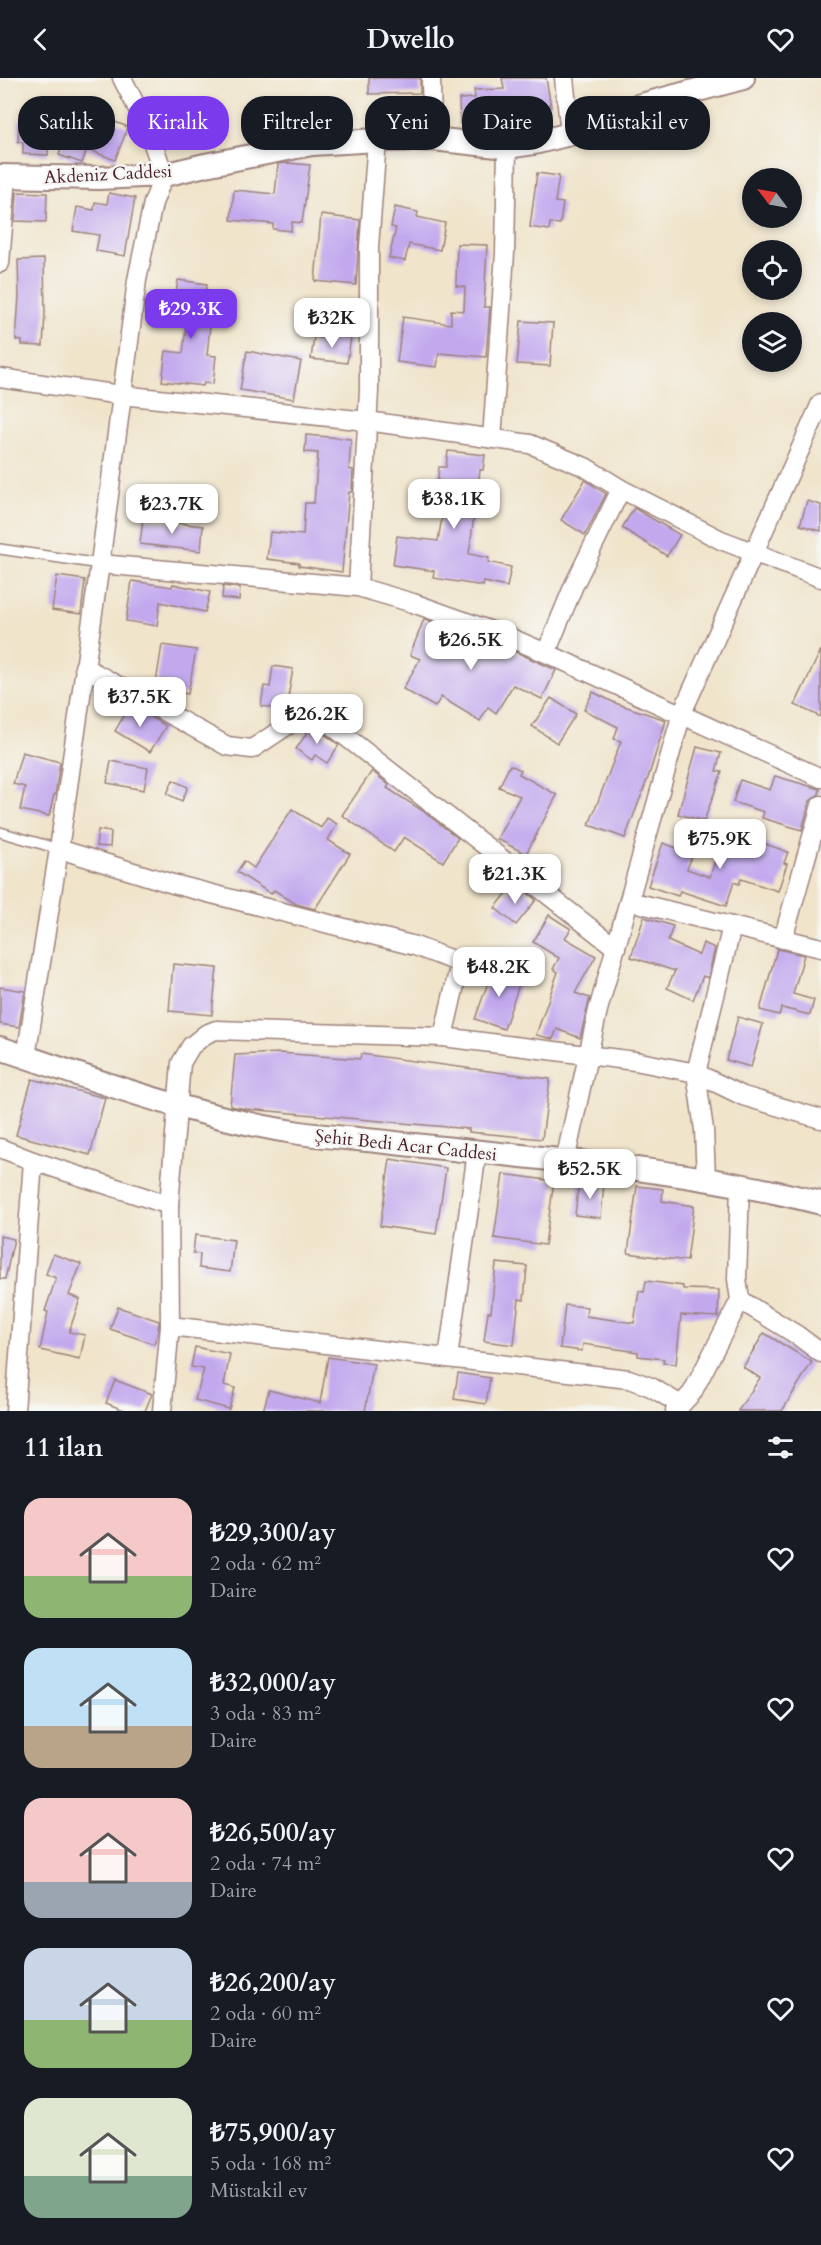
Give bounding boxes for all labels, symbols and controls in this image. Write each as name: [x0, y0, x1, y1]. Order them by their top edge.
text: Dwello: [366, 21, 455, 58]
icon: back: [24, 23, 57, 56]
icon: heart: [764, 23, 797, 56]
chip: Satılık: [18, 96, 115, 150]
chip: Kiralık: [127, 96, 229, 150]
chip: Filtreler: [241, 96, 353, 150]
chip: Yeni: [365, 96, 450, 150]
chip: Daire: [462, 96, 553, 150]
chip: Müstakil ev: [565, 96, 710, 150]
street label: Akdeniz Caddesi: [43, 159, 173, 190]
north arrow: [742, 168, 802, 228]
map controls: [742, 168, 802, 372]
button: locate: [742, 240, 802, 300]
pin: ₺29.3K: [142, 289, 240, 340]
text: ₺29.3K: [159, 295, 223, 322]
pin: ₺32K: [296, 298, 368, 349]
text: ₺32K: [308, 304, 356, 331]
button: layers: [742, 312, 802, 372]
pin: ₺38.1K: [405, 479, 503, 530]
pin: ₺23.7K: [123, 484, 221, 535]
text: ₺38.1K: [422, 485, 486, 512]
text: ₺23.7K: [140, 490, 204, 517]
pin: ₺26.5K: [422, 620, 520, 671]
text: ₺26.5K: [439, 626, 503, 653]
pin: ₺37.5K: [91, 677, 189, 728]
text: ₺37.5K: [108, 683, 172, 710]
pin: ₺26.2K: [268, 694, 366, 745]
text: ₺26.2K: [285, 700, 349, 727]
pin: ₺75.9K: [671, 819, 769, 870]
text: ₺75.9K: [688, 825, 752, 852]
pin: ₺21.3K: [466, 854, 564, 905]
text: ₺21.3K: [483, 860, 547, 887]
pin: ₺48.2K: [450, 947, 548, 998]
text: ₺48.2K: [467, 953, 531, 980]
street label: Şehit Bedi Acar Caddesi: [314, 1124, 498, 1167]
pin: ₺52.5K: [541, 1149, 639, 1200]
text: ₺52.5K: [558, 1155, 622, 1182]
text: 11 ilan: [24, 1430, 103, 1465]
icon: filters: [764, 1431, 797, 1464]
text: ₺29,300/ay: [210, 1515, 336, 1550]
icon: home: [72, 1522, 144, 1594]
icon: heart: [764, 1542, 797, 1575]
text: 2 oda · 62 m²: [210, 1550, 321, 1577]
text: Daire: [210, 1577, 257, 1604]
text: ₺32,000/ay: [210, 1665, 336, 1700]
icon: home: [72, 1672, 144, 1744]
icon: heart: [764, 1692, 797, 1725]
text: 3 oda · 83 m²: [210, 1700, 321, 1727]
text: Daire: [210, 1727, 257, 1754]
text: ₺26,500/ay: [210, 1815, 336, 1850]
icon: home: [72, 1822, 144, 1894]
icon: heart: [764, 1842, 797, 1875]
text: 2 oda · 74 m²: [210, 1850, 321, 1877]
text: Daire: [210, 1877, 257, 1904]
text: ₺26,200/ay: [210, 1965, 336, 2000]
icon: home: [72, 1972, 144, 2044]
icon: heart: [764, 1992, 797, 2025]
text: 2 oda · 60 m²: [210, 2000, 321, 2027]
text: Daire: [210, 2027, 257, 2054]
text: ₺75,900/ay: [210, 2115, 336, 2150]
icon: home: [72, 2122, 144, 2194]
icon: heart: [764, 2142, 797, 2175]
text: 5 oda · 168 m²: [210, 2150, 331, 2177]
text: Müstakil ev: [210, 2177, 307, 2204]

